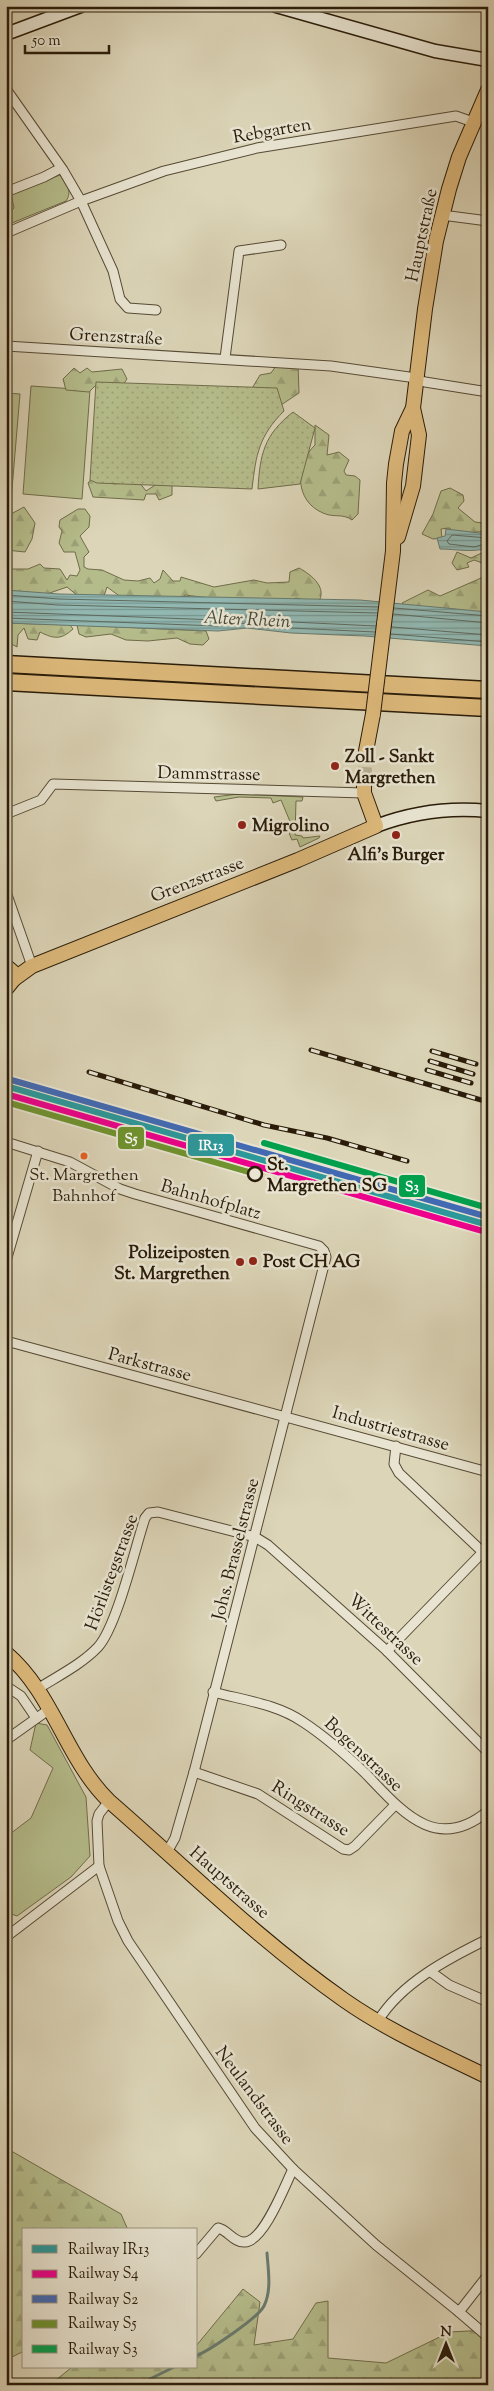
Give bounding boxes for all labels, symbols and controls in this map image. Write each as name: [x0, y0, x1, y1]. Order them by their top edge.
scale bar: [25, 22, 109, 54]
text: 50 m: [31, 31, 61, 52]
street label: Rebgarten: [231, 112, 314, 152]
street label: Hauptstraße: [400, 186, 446, 285]
street label: Grenzstraße: [69, 323, 163, 353]
water label: Alter Rhein: [203, 605, 291, 636]
place label: Zoll - Sankt Margrethen: [345, 745, 436, 792]
marker: Zoll - Sankt Margrethen: [329, 760, 341, 772]
street label: Dammstrasse: [157, 761, 261, 789]
place label: Migrolino: [252, 814, 329, 840]
marker: Migrolino: [236, 819, 248, 831]
marker: Alfi's Burger: [390, 829, 402, 841]
place label: Alfi's Burger: [348, 843, 445, 869]
street label: Grenzstrasse: [147, 851, 248, 911]
line badge: S5: [117, 1126, 145, 1150]
text: S5: [124, 1130, 138, 1150]
line badge: IR13: [187, 1133, 235, 1157]
text: IR13: [198, 1137, 224, 1157]
marker: St. Margrethen Bahnhof: [79, 1151, 89, 1161]
place label: St. Margrethen SG: [267, 1153, 387, 1200]
place label: St. Margrethen Bahnhof: [29, 1164, 139, 1209]
marker: St. Margrethen SG: [247, 1166, 263, 1182]
street label: Bahnhofplatz: [157, 1174, 264, 1228]
line badge: S3: [398, 1174, 426, 1198]
text: S3: [405, 1178, 419, 1198]
place label: Polizeiposten St. Margrethen: [114, 1241, 230, 1288]
place label: Post CH AG: [263, 1250, 361, 1276]
marker: Post CH AG: [247, 1255, 259, 1267]
marker: Polizeiposten St. Margrethen: [234, 1256, 246, 1268]
street label: Parkstrasse: [105, 1342, 194, 1390]
street label: Industriestrasse: [329, 1401, 452, 1459]
street label: Johs. Brasselstrasse: [206, 1476, 267, 1624]
street label: Hörlistegstrasse: [80, 1511, 146, 1634]
street label: Wittestrasse: [341, 1588, 428, 1673]
street label: Bogenstrasse: [317, 1712, 408, 1799]
street label: Ringstrasse: [266, 1775, 354, 1844]
street label: Hauptstrasse: [183, 1841, 275, 1926]
street label: Neulandstrasse: [208, 2041, 299, 2151]
legend: [22, 2228, 198, 2368]
text: Railway IR13: [68, 2240, 149, 2261]
text: Railway S4: [68, 2264, 139, 2285]
text: Railway S2: [68, 2290, 138, 2311]
text: Railway S5: [68, 2314, 137, 2335]
north arrow: [422, 2318, 472, 2368]
text: N: [440, 2323, 452, 2343]
text: Railway S3: [68, 2340, 138, 2361]

